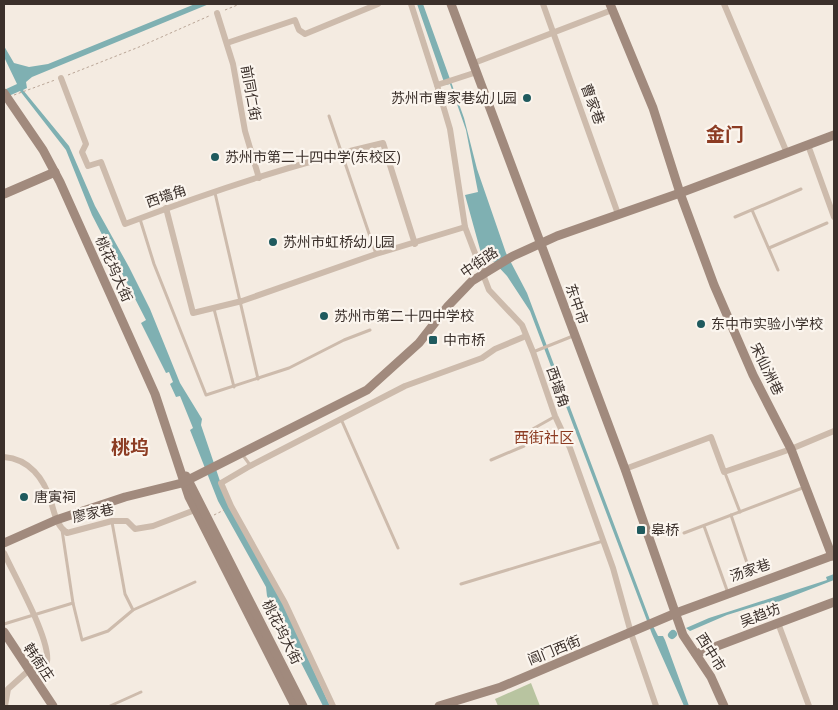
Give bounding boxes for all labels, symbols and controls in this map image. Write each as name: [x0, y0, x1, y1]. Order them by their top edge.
street label: 前同仁街: [237, 64, 265, 122]
street label: 曹家巷: [577, 81, 609, 127]
place label: 苏州市曹家巷幼儿园: [391, 89, 517, 107]
marker: 苏州市曹家巷幼儿园: [521, 92, 533, 104]
district label: 金门: [706, 121, 744, 147]
place label: 苏州市第二十四中学(东校区): [225, 148, 401, 166]
marker: 苏州市第二十四中学(东校区): [209, 151, 221, 163]
street label: 西墙角: [143, 181, 189, 211]
street label: 桃花坞大街: [92, 233, 136, 305]
place label: 苏州市虹桥幼儿园: [283, 233, 395, 251]
marker: 苏州市虹桥幼儿园: [267, 236, 279, 248]
street label: 中街路: [457, 243, 501, 281]
street label: 东中市: [562, 281, 592, 327]
place label: 苏州市第二十四中学校: [334, 307, 474, 325]
marker: 苏州市第二十四中学校: [318, 310, 330, 322]
place label: 东中市实验小学校: [711, 315, 823, 333]
marker: 东中市实验小学校: [695, 318, 707, 330]
place label: 中市桥: [443, 331, 485, 349]
marker: 中市桥: [427, 334, 439, 346]
street label: 宋仙洲巷: [747, 340, 787, 398]
street label: 西墙角: [543, 364, 573, 410]
district label: 西街社区: [514, 427, 574, 448]
district label: 桃坞: [111, 434, 149, 460]
place label: 唐寅祠: [34, 488, 76, 506]
marker: 唐寅祠: [18, 491, 30, 503]
street label: 廖家巷: [71, 500, 115, 526]
place label: 皋桥: [651, 521, 679, 539]
marker: 皋桥: [635, 524, 647, 536]
street label: 汤家巷: [727, 555, 773, 585]
street label: 桃花坞大街: [258, 597, 306, 667]
street label: 吴趋坊: [737, 599, 783, 631]
street label: 西中市: [692, 629, 730, 675]
street label: 阊门西街: [525, 631, 583, 669]
street label: 韩衙庄: [20, 640, 58, 684]

